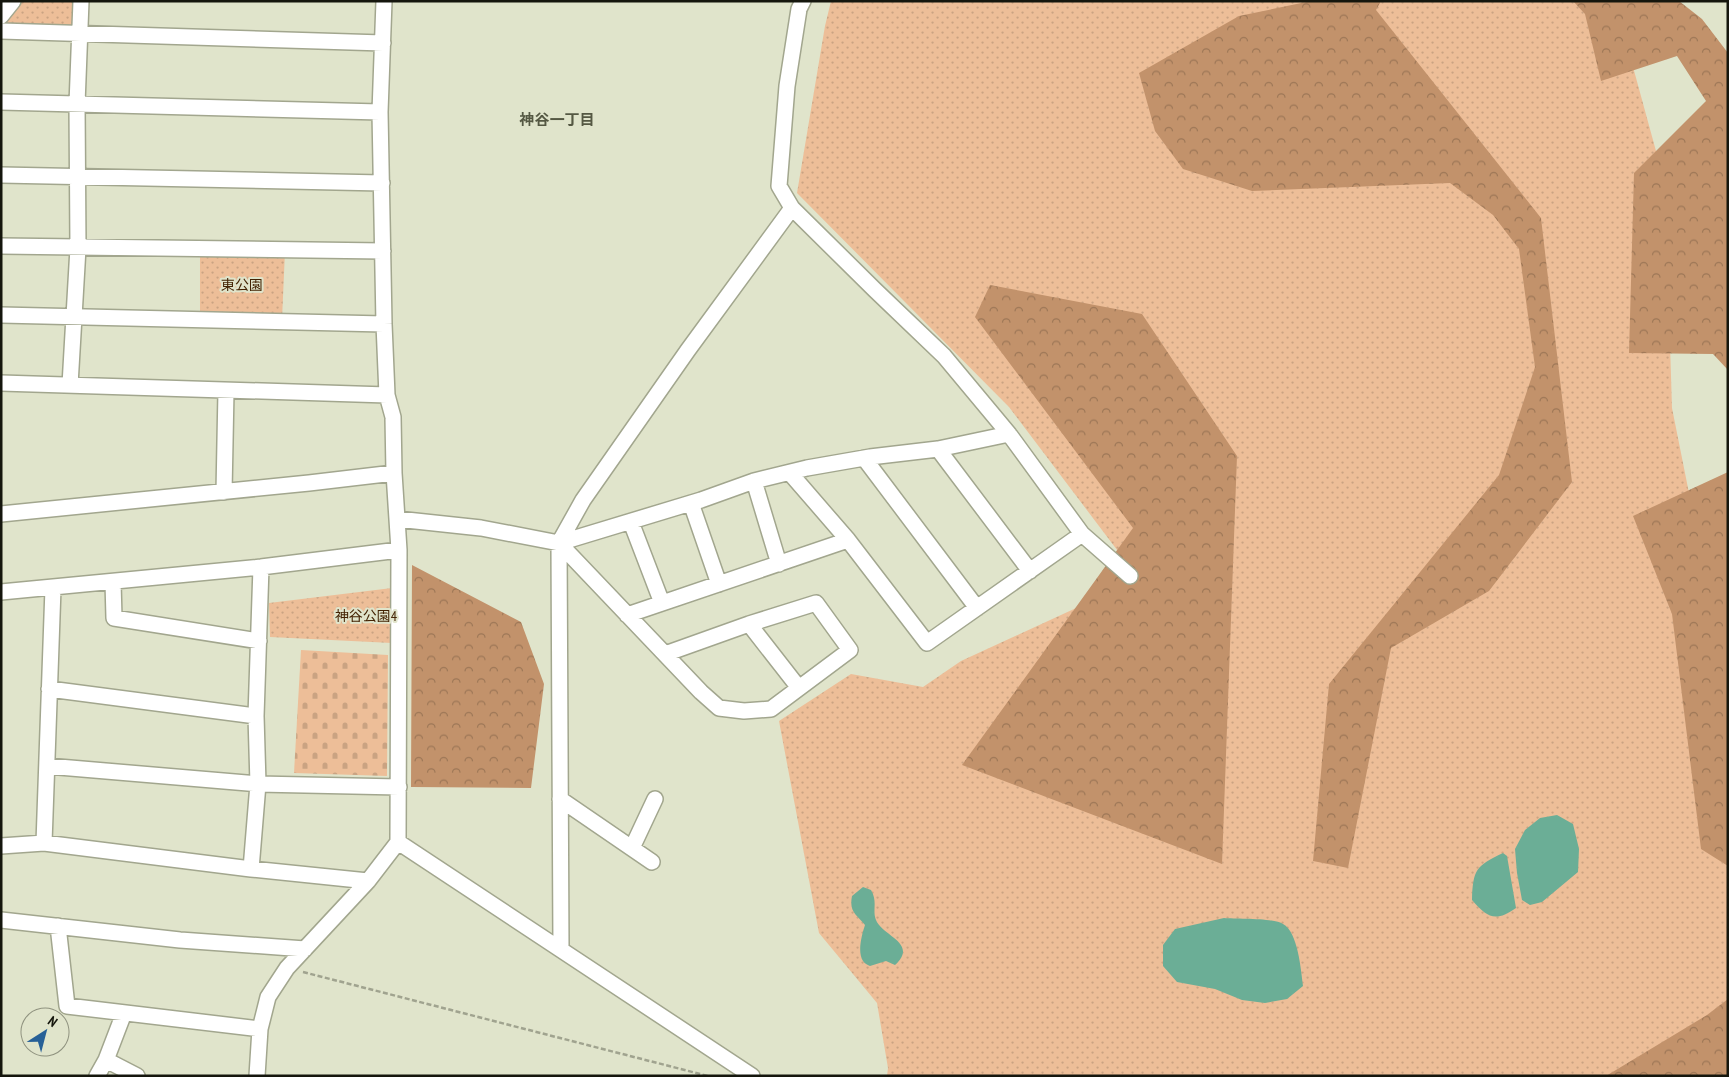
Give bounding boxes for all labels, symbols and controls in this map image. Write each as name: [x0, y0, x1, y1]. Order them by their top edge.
district label: 神谷一丁目: [518, 110, 595, 129]
park label: 東公園: [221, 276, 263, 294]
park label: 神谷公園4: [335, 607, 398, 625]
north arrow: [20, 1007, 70, 1057]
text: N: [44, 1012, 61, 1031]

